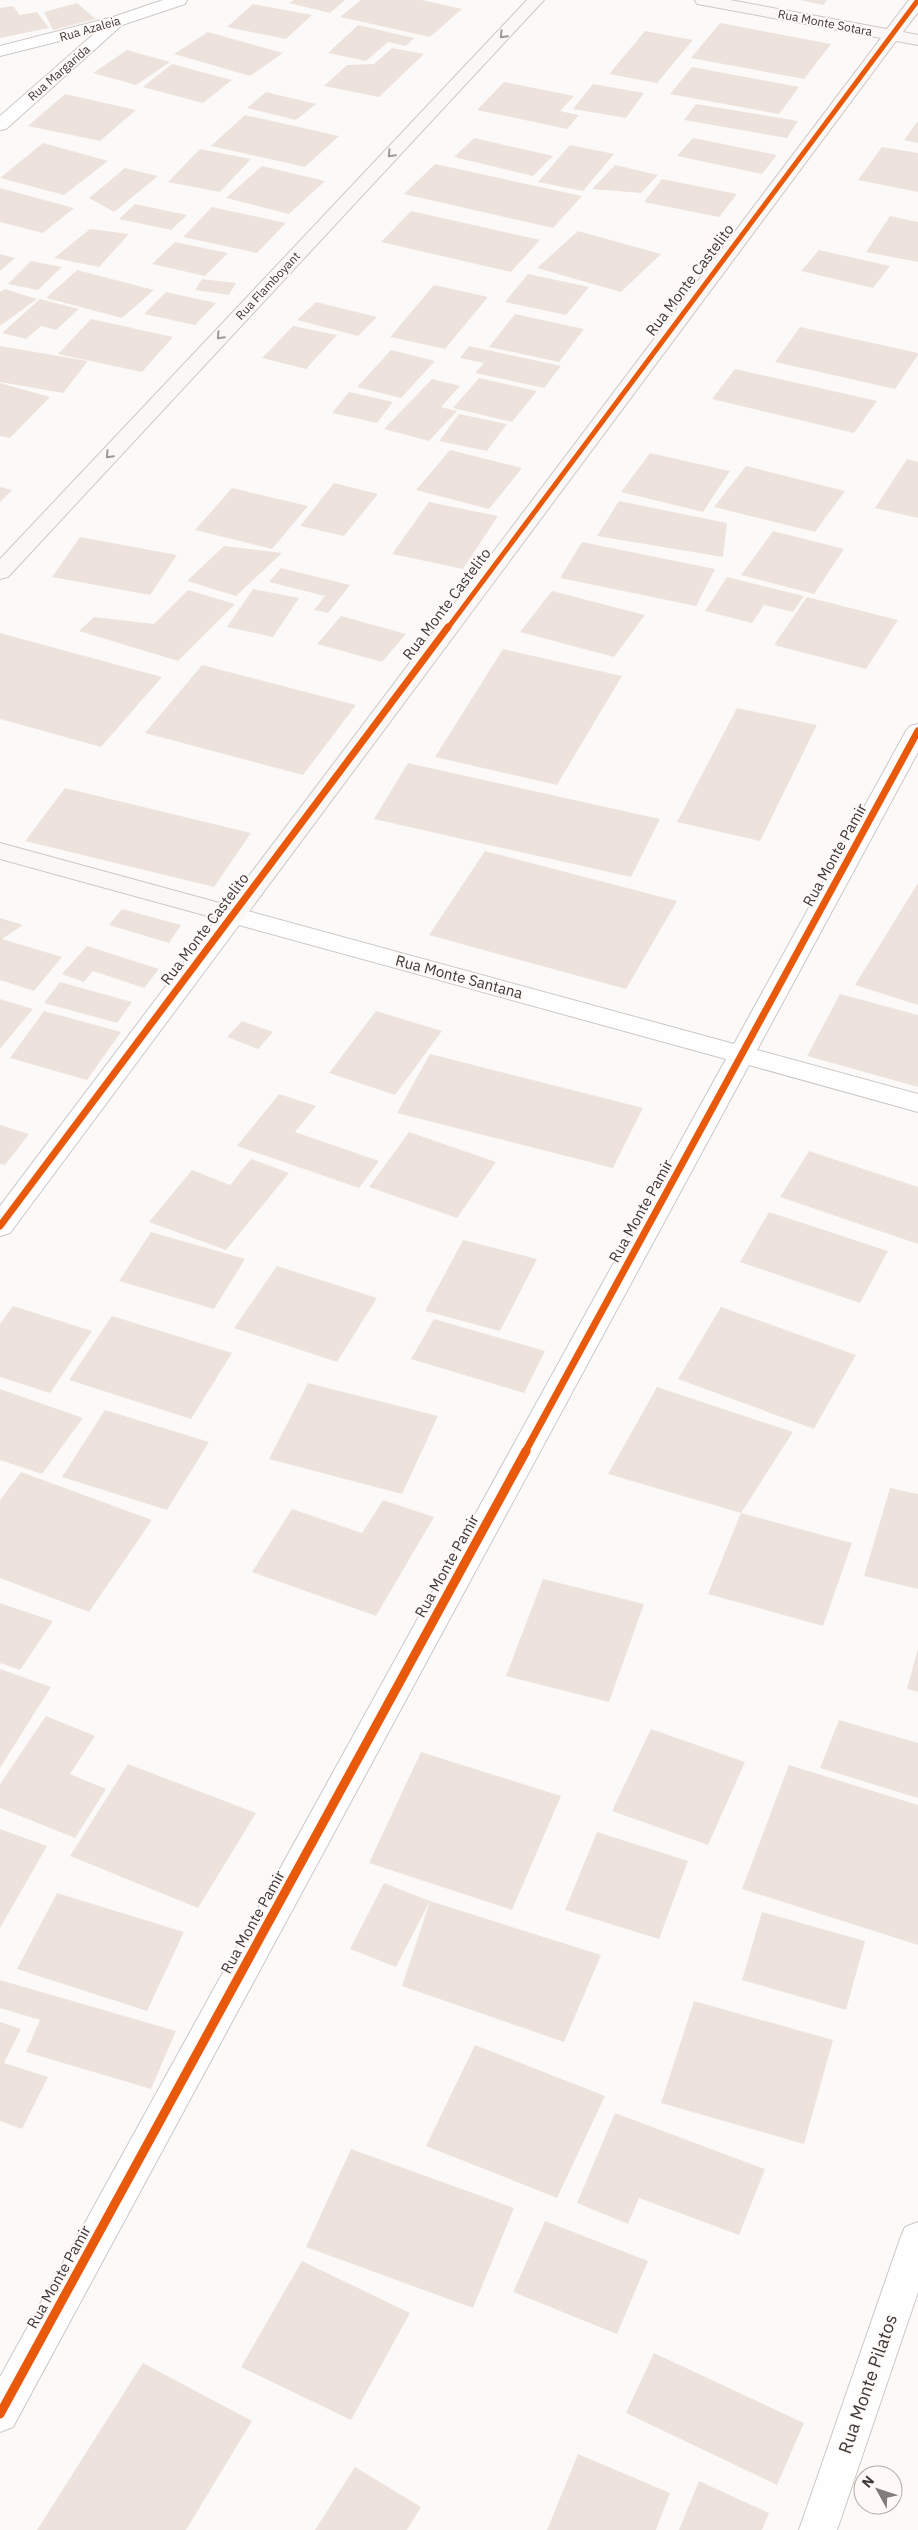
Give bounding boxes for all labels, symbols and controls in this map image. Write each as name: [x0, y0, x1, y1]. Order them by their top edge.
street label: Rua Monte Sotara: [777, 6, 874, 39]
street label: Rua Azaleia: [58, 12, 123, 44]
one-way arrow: [499, 30, 508, 39]
street label: Rua Margarida: [25, 41, 93, 104]
one-way arrow: [388, 148, 397, 157]
street label: Rua Monte Castelito: [641, 220, 738, 339]
street label: Rua Flamboyant: [232, 249, 303, 323]
one-way arrow: [217, 331, 226, 340]
one-way arrow: [106, 449, 115, 458]
street label: Rua Monte Castelito: [398, 544, 495, 663]
street label: Rua Monte Pamir: [798, 799, 871, 910]
street label: Rua Monte Castelito: [156, 869, 253, 988]
street label: Rua Monte Santana: [393, 950, 525, 1003]
street label: Rua Monte Pamir: [604, 1155, 677, 1266]
street label: Rua Monte Pamir: [410, 1510, 483, 1621]
street label: Rua Monte Pamir: [216, 1866, 289, 1977]
street label: Rua Monte Pamir: [22, 2221, 95, 2332]
street label: Rua Monte Pilatos: [833, 2311, 902, 2457]
north arrow: [853, 2465, 903, 2515]
text: N: [858, 2472, 878, 2491]

